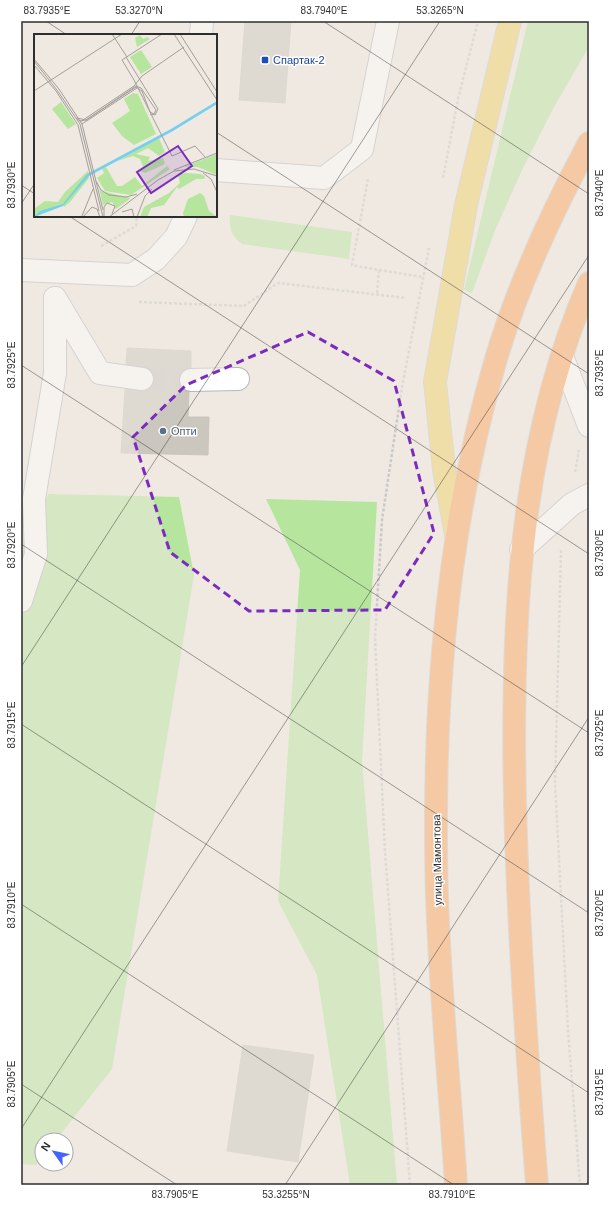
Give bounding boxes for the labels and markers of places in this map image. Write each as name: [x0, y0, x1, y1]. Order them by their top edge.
place label: Спартак-2: [273, 54, 325, 66]
marker: Спартак-2: [260, 55, 270, 65]
place label: Опти: [171, 425, 197, 437]
marker: Опти: [158, 426, 168, 436]

